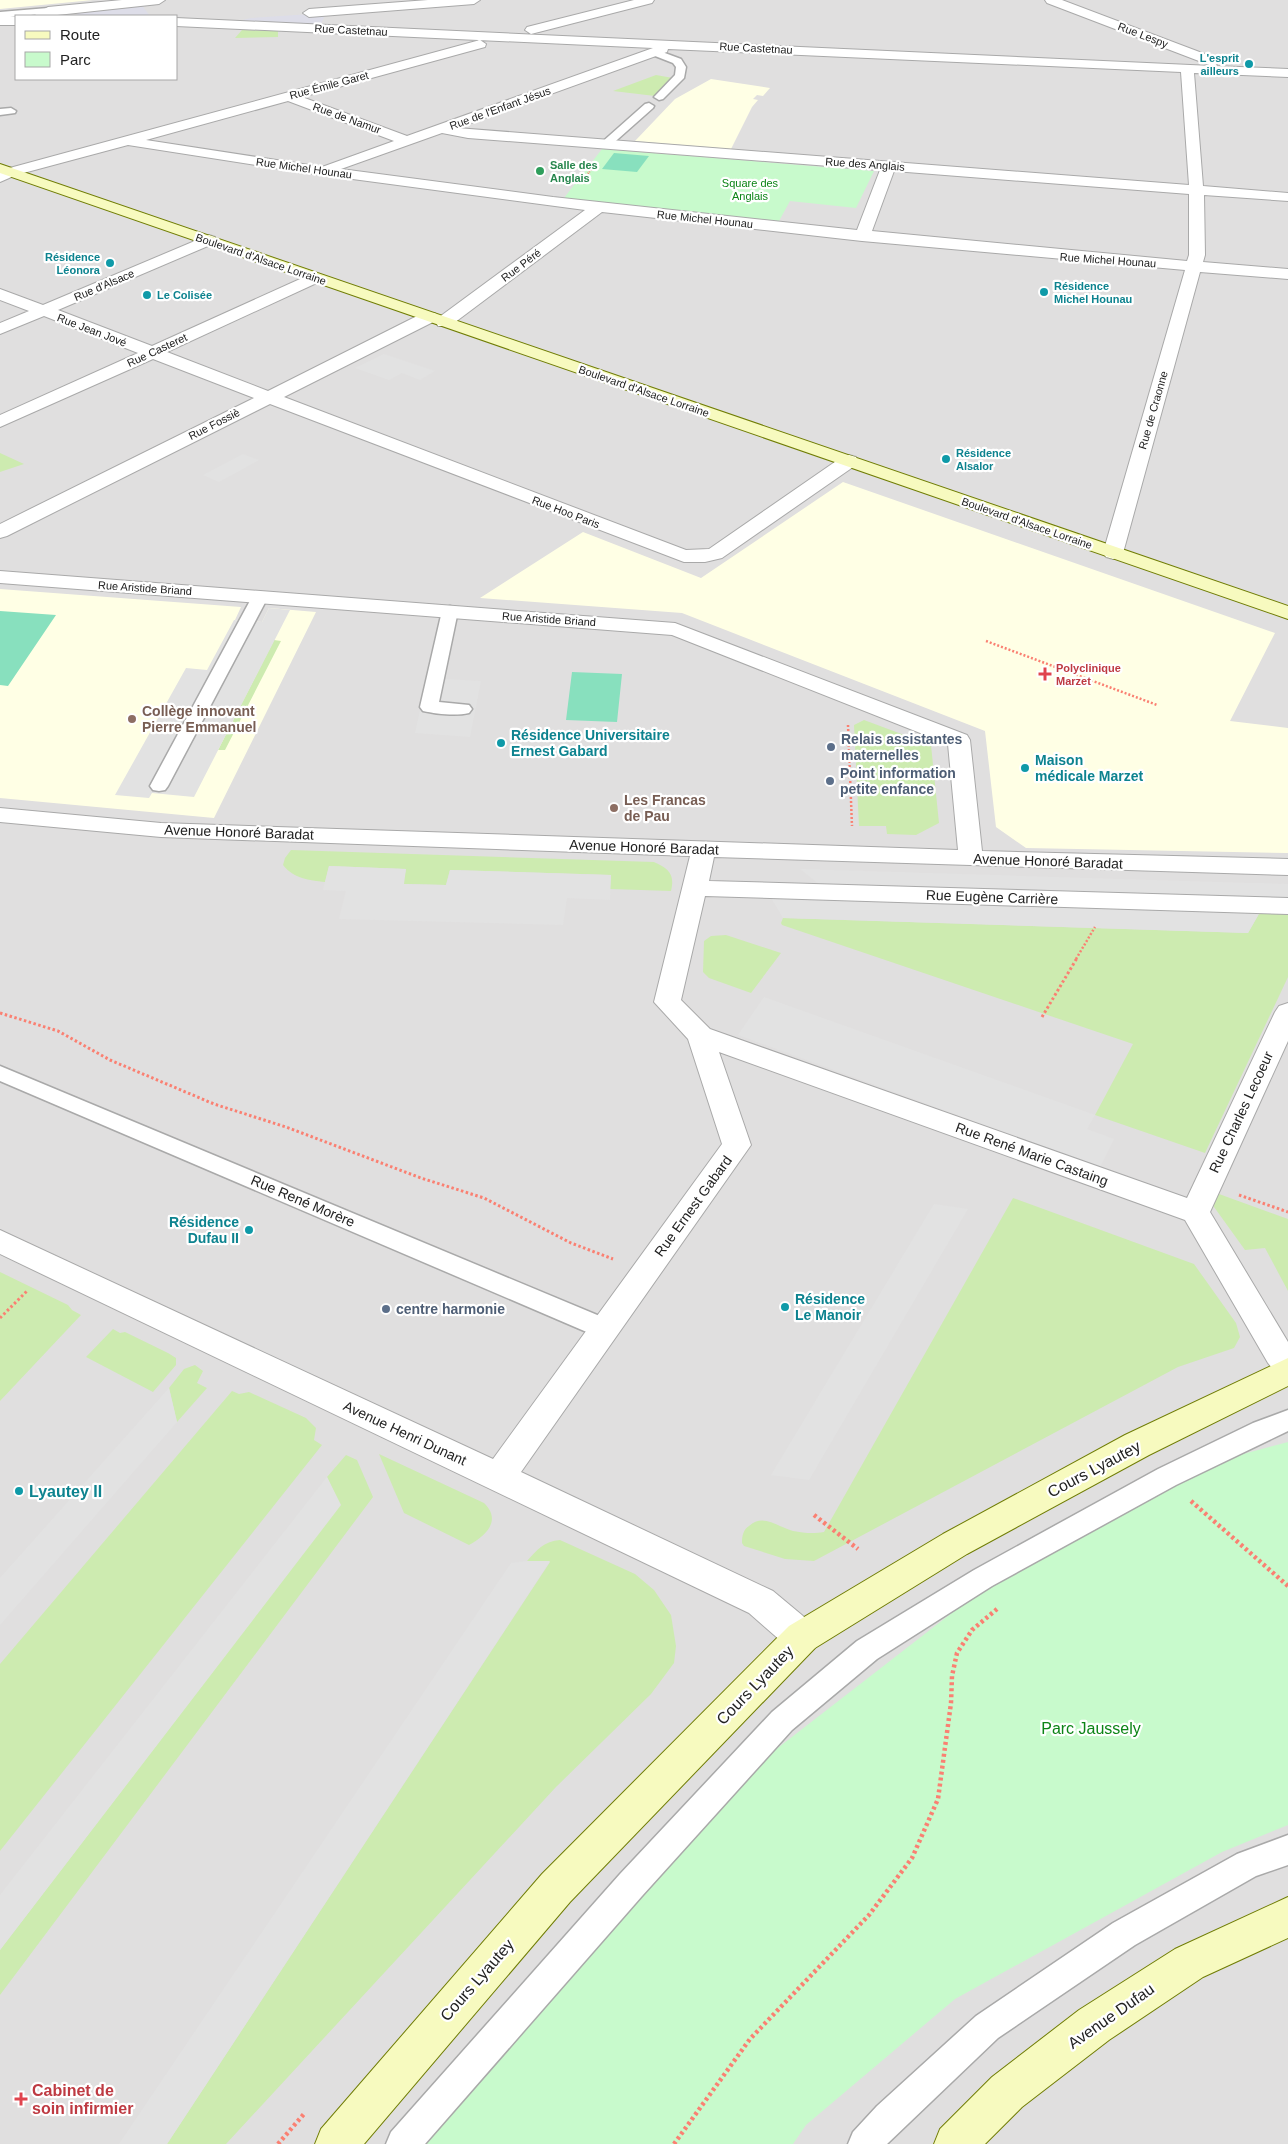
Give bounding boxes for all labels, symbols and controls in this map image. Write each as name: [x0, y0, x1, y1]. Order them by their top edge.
legend: [15, 15, 178, 80]
street label: Rue Lespy: [1116, 20, 1170, 50]
street label: Rue Castetnau: [314, 22, 388, 38]
text: Route: [60, 26, 100, 43]
street label: Rue Castetnau: [719, 40, 793, 56]
text: Parc: [60, 51, 91, 68]
place label: L'esprit ailleurs: [1200, 52, 1239, 77]
marker: L'esprit ailleurs: [1243, 58, 1255, 70]
street label: Rue Émile Garet: [288, 69, 370, 101]
street label: Rue de l'Enfant Jésus: [448, 84, 553, 132]
street label: Rue de Namur: [311, 100, 383, 136]
street label: Rue Michel Hounau: [255, 155, 353, 181]
street label: Rue des Anglais: [825, 155, 906, 173]
place label: Salle des Anglais: [550, 159, 598, 184]
marker: Salle des Anglais: [534, 165, 546, 177]
park label: Square des Anglais: [722, 177, 779, 202]
street label: Rue Michel Hounau: [656, 208, 754, 230]
street label: Boulevard d'Alsace Lorraine: [194, 231, 328, 287]
street label: Rue Péré: [499, 246, 543, 284]
place label: Résidence Léonora: [45, 251, 101, 276]
street label: Rue Michel Hounau: [1059, 251, 1157, 269]
marker: Résidence Léonora: [104, 257, 116, 269]
street label: Rue d'Alsace: [72, 267, 136, 303]
place label: Résidence Michel Hounau: [1054, 280, 1132, 305]
marker: Résidence Michel Hounau: [1038, 286, 1050, 298]
marker: Le Colisée: [141, 289, 153, 301]
place label: Le Colisée: [157, 289, 212, 301]
street label: Rue Jean Jové: [56, 311, 128, 349]
street label: Rue Casteret: [125, 331, 189, 369]
street label: Boulevard d'Alsace Lorraine: [577, 363, 711, 419]
street label: Rue de Craonne: [1136, 370, 1170, 450]
street label: Rue Fossiè: [186, 406, 242, 442]
place label: Résidence Alsalor: [956, 447, 1011, 472]
marker: Résidence Alsalor: [940, 453, 952, 465]
street label: Rue Hoo Paris: [530, 494, 602, 531]
street label: Boulevard d'Alsace Lorraine: [960, 495, 1094, 551]
street label: Rue Aristide Briand: [98, 579, 192, 597]
street label: Rue Aristide Briand: [502, 610, 596, 628]
place label: Polyclinique Marzet: [1056, 662, 1121, 687]
marker: Polyclinique Marzet: [1038, 667, 1052, 681]
place label: Collège innovant Pierre Emmanuel: [142, 703, 256, 735]
marker: Collège innovant Pierre Emmanuel: [126, 713, 138, 725]
place label: Résidence Universitaire Ernest Gabard: [511, 727, 670, 759]
place label: Relais assistantes maternelles: [841, 731, 963, 763]
marker: Résidence Universitaire Ernest Gabard: [495, 737, 507, 749]
marker: Relais assistantes maternelles: [825, 741, 837, 753]
place label: Maison médicale Marzet: [1035, 752, 1143, 784]
marker: Maison médicale Marzet: [1019, 762, 1031, 774]
place label: Point information petite enfance: [840, 765, 956, 797]
marker: Point information petite enfance: [824, 775, 836, 787]
place label: Les Francas de Pau: [624, 792, 706, 824]
marker: Les Francas de Pau: [608, 802, 620, 814]
street label: Avenue Honoré Baradat: [164, 821, 314, 843]
street label: Avenue Honoré Baradat: [569, 836, 719, 858]
street label: Avenue Honoré Baradat: [973, 850, 1123, 872]
street label: Rue Eugène Carrière: [926, 887, 1059, 907]
street label: Rue Charles Lecoeur: [1206, 1048, 1276, 1175]
street label: Rue René Marie Castaing: [954, 1119, 1110, 1189]
street label: Rue Ernest Gabard: [651, 1153, 735, 1259]
street label: Rue René Morère: [249, 1172, 358, 1230]
place label: Résidence Dufau II: [169, 1214, 239, 1246]
marker: Résidence Dufau II: [243, 1224, 255, 1236]
place label: Résidence Le Manoir: [795, 1291, 865, 1323]
place label: centre harmonie: [396, 1301, 505, 1317]
marker: Résidence Le Manoir: [779, 1301, 791, 1313]
marker: centre harmonie: [380, 1303, 392, 1315]
street label: Avenue Henri Dunant: [341, 1398, 469, 1469]
street label: Cours Lyautey: [1045, 1437, 1143, 1501]
place label: Lyautey II: [29, 1483, 102, 1500]
marker: Lyautey II: [13, 1485, 25, 1497]
street label: Cours Lyautey: [713, 1642, 797, 1728]
park label: Parc Jaussely: [1041, 1720, 1141, 1737]
street label: Cours Lyautey: [437, 1936, 517, 2024]
street label: Avenue Dufau: [1065, 1980, 1157, 2052]
place label: Cabinet de soin infirmier: [32, 2082, 133, 2117]
marker: Cabinet de soin infirmier: [14, 2092, 28, 2106]

